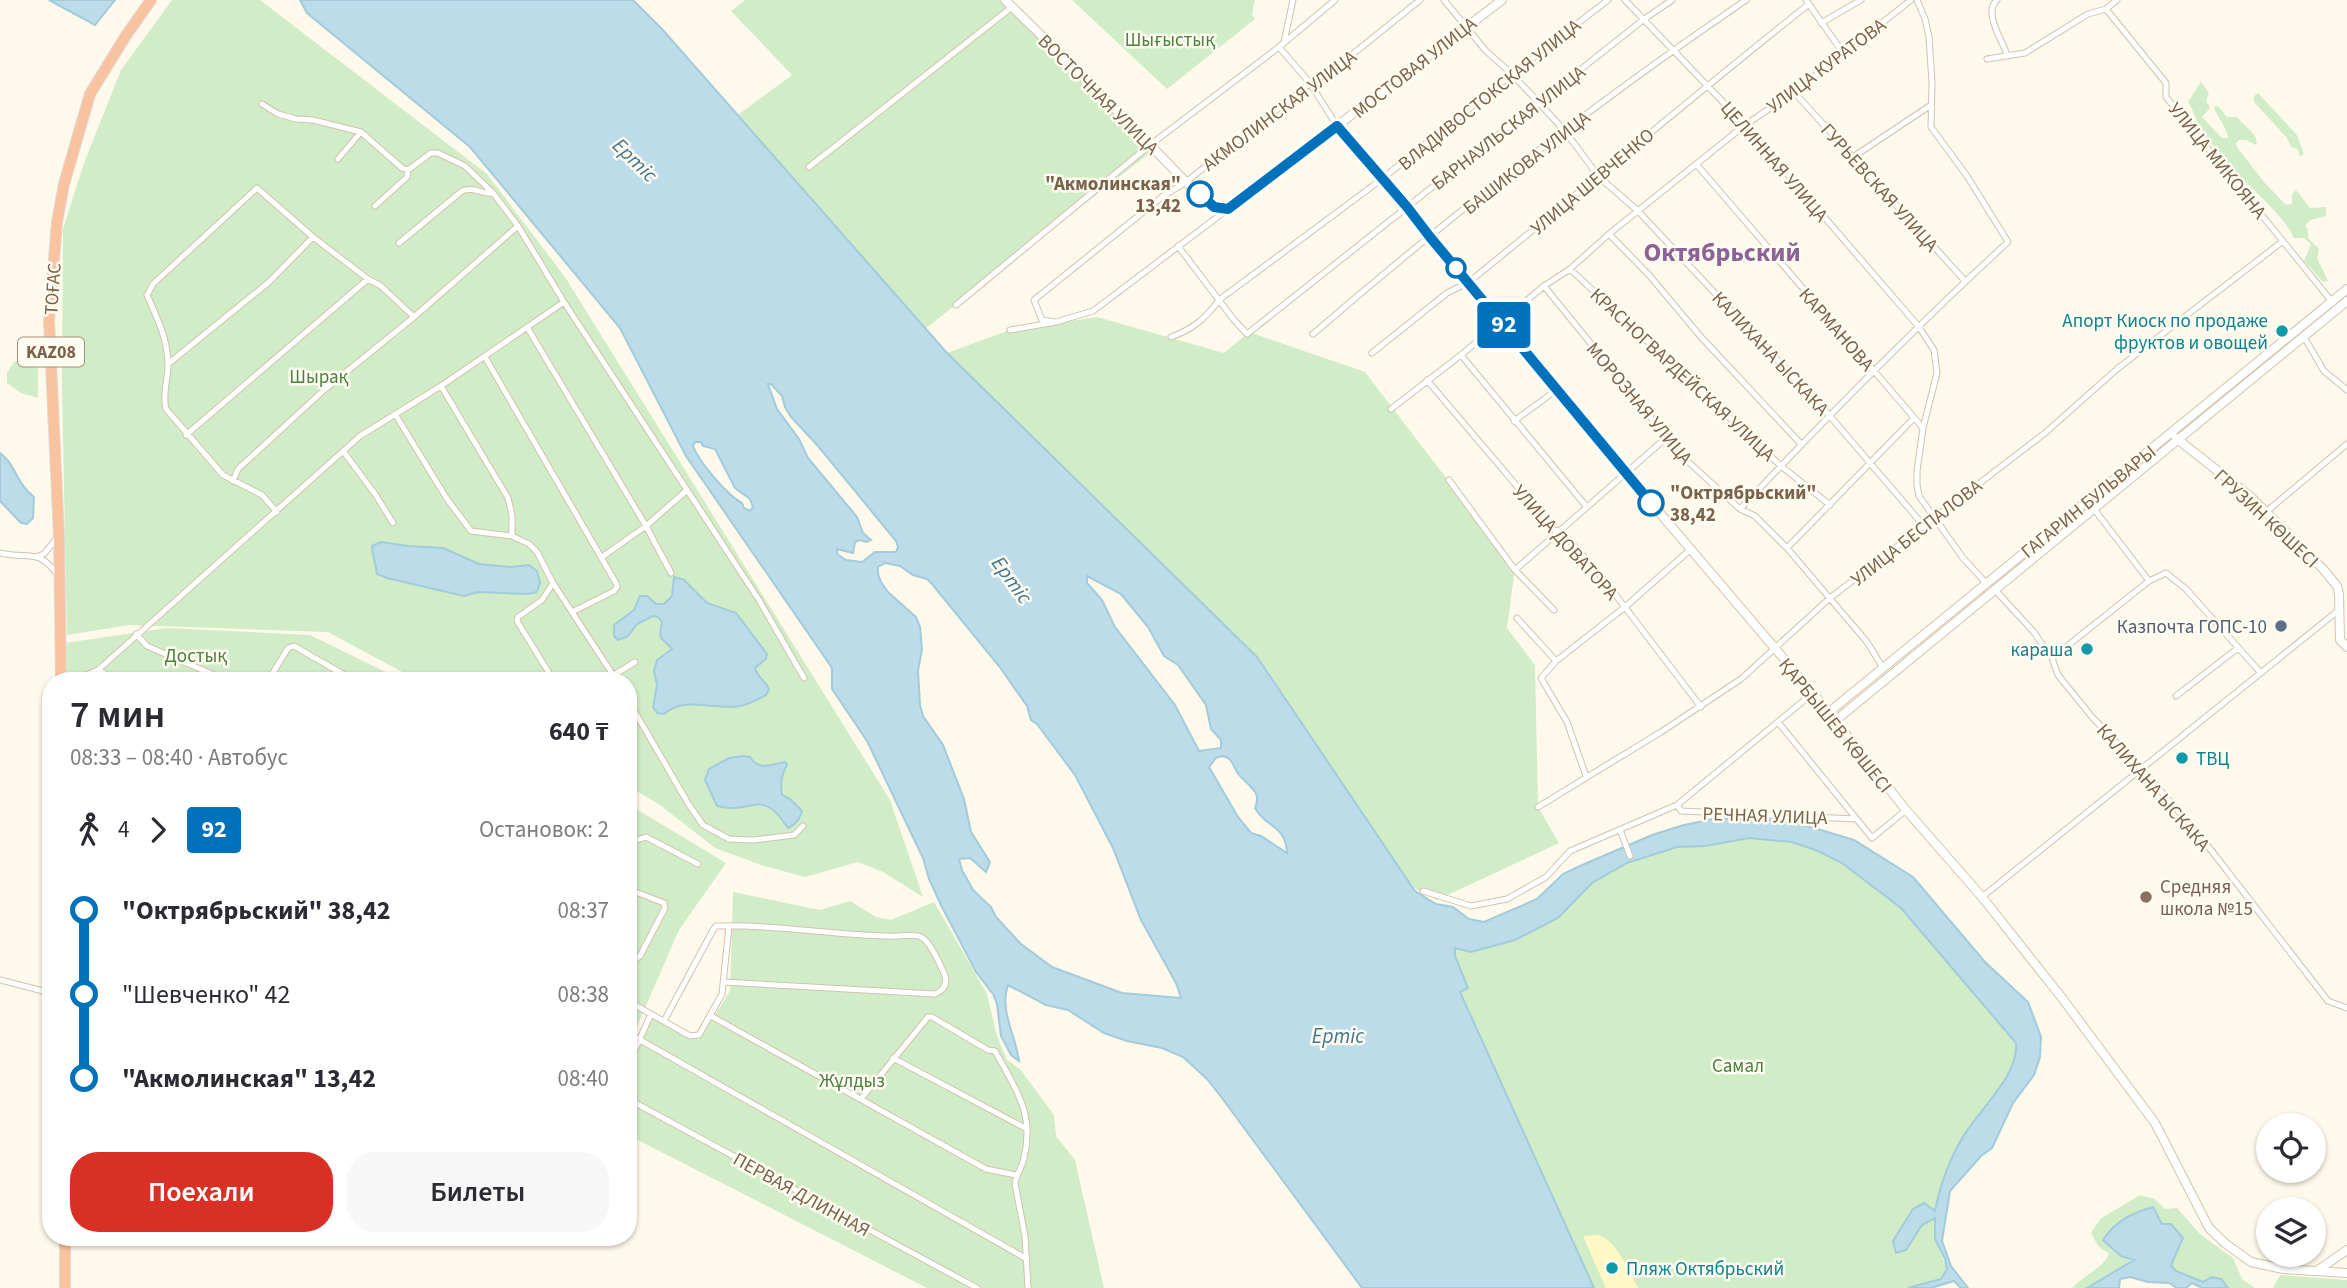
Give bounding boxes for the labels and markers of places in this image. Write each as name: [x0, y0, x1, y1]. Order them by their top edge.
place label: "Акмолинская" 13,42: [1045, 171, 1181, 220]
marker: "Акмолинская" 13,42: [1187, 181, 1213, 207]
unlabelled marker: [1446, 258, 1466, 278]
place label: Апорт Киоск по продаже фруктов и овощей: [2062, 308, 2268, 357]
marker: Апорт Киоск по продаже фруктов и овощей: [2274, 323, 2290, 339]
place label: "Октрябрьский" 38,42: [1670, 480, 1817, 529]
marker: "Октрябрьский" 38,42: [1638, 490, 1664, 516]
place label: Казпочта ГОПС-10: [2117, 614, 2267, 641]
marker: Казпочта ГОПС-10: [2273, 618, 2289, 634]
place label: караша: [2011, 637, 2073, 664]
marker: караша: [2079, 641, 2095, 657]
place label: ТВЦ: [2196, 746, 2230, 773]
marker: ТВЦ: [2174, 750, 2190, 766]
place label: Средняя школа №15: [2160, 874, 2253, 923]
marker: Средняя школа №15: [2138, 889, 2154, 905]
place label: Пляж Октябрьский: [1626, 1256, 1784, 1283]
marker: Пляж Октябрьский: [1604, 1260, 1620, 1276]

